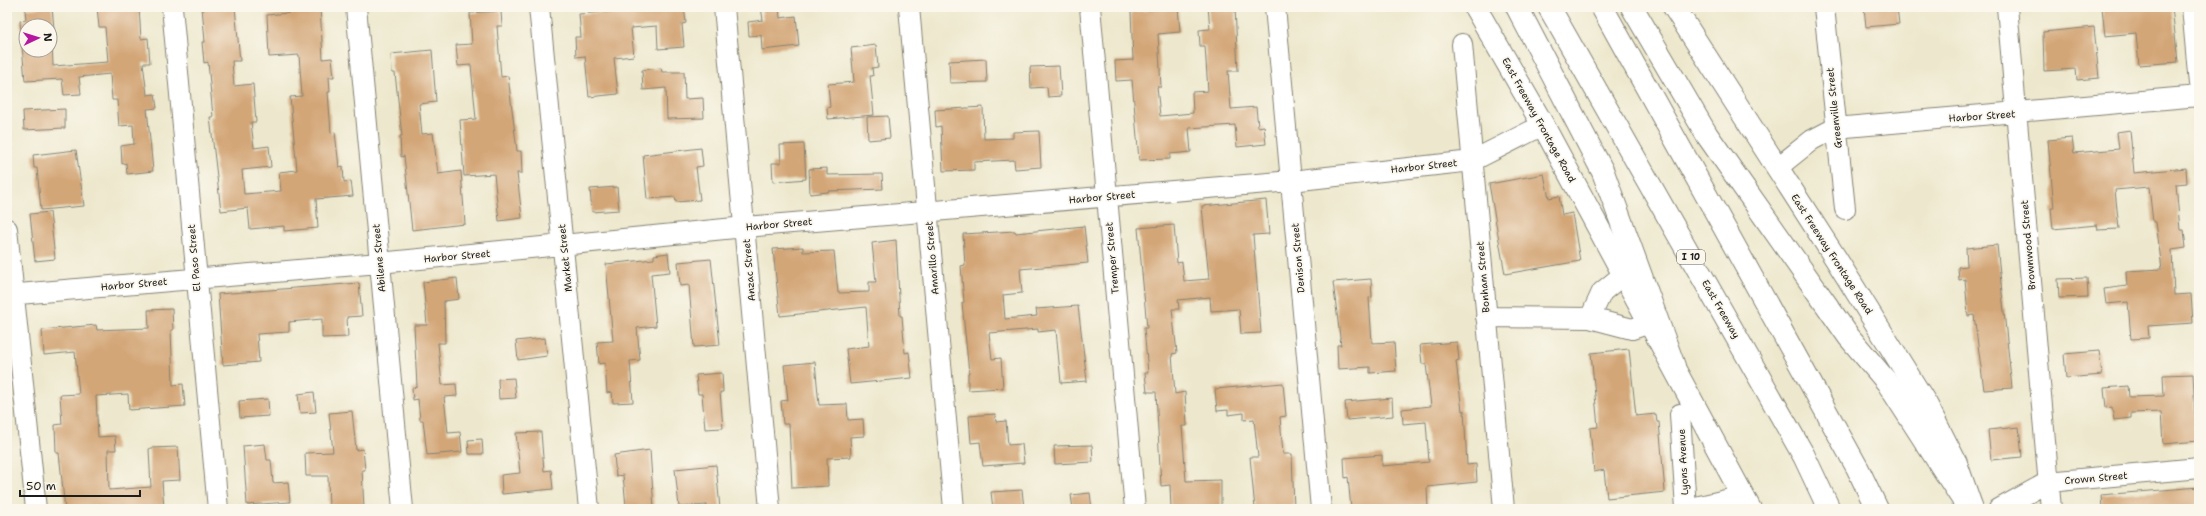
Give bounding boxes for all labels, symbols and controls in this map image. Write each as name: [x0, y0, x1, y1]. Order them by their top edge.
north arrow: [18, 18, 58, 58]
text: N: [40, 32, 55, 42]
street label: East Freeway Frontage Road: [1499, 55, 1579, 185]
street label: Greenville Street: [1823, 67, 1845, 149]
street label: Harbor Street: [1948, 107, 2016, 125]
street label: Harbor Street: [1390, 156, 1458, 176]
street label: Harbor Street: [1068, 188, 1136, 206]
street label: East Freeway Frontage Road: [1788, 191, 1876, 317]
street label: Brownwood Street: [2018, 199, 2038, 291]
street label: Harbor Street: [745, 215, 813, 233]
street label: Amarillo Street: [922, 221, 942, 295]
street label: Tremper Street: [1102, 221, 1122, 295]
street label: Denison Street: [1288, 222, 1308, 294]
street label: Abilene Street: [370, 223, 388, 293]
street label: Market Street: [555, 223, 575, 293]
street label: El Paso Street: [185, 224, 203, 292]
street label: Anzac Street: [740, 238, 758, 302]
street label: Bonham Street: [1473, 241, 1493, 313]
street label: Harbor Street: [423, 247, 491, 265]
road number: I 10: [1677, 250, 1705, 264]
street label: Harbor Street: [100, 275, 168, 293]
street label: East Freeway: [1699, 277, 1743, 341]
street label: Lyons Avenue: [1675, 428, 1691, 496]
street label: Crown Street: [2064, 469, 2128, 487]
scale bar: [20, 472, 140, 498]
text: 50 m: [26, 478, 56, 494]

